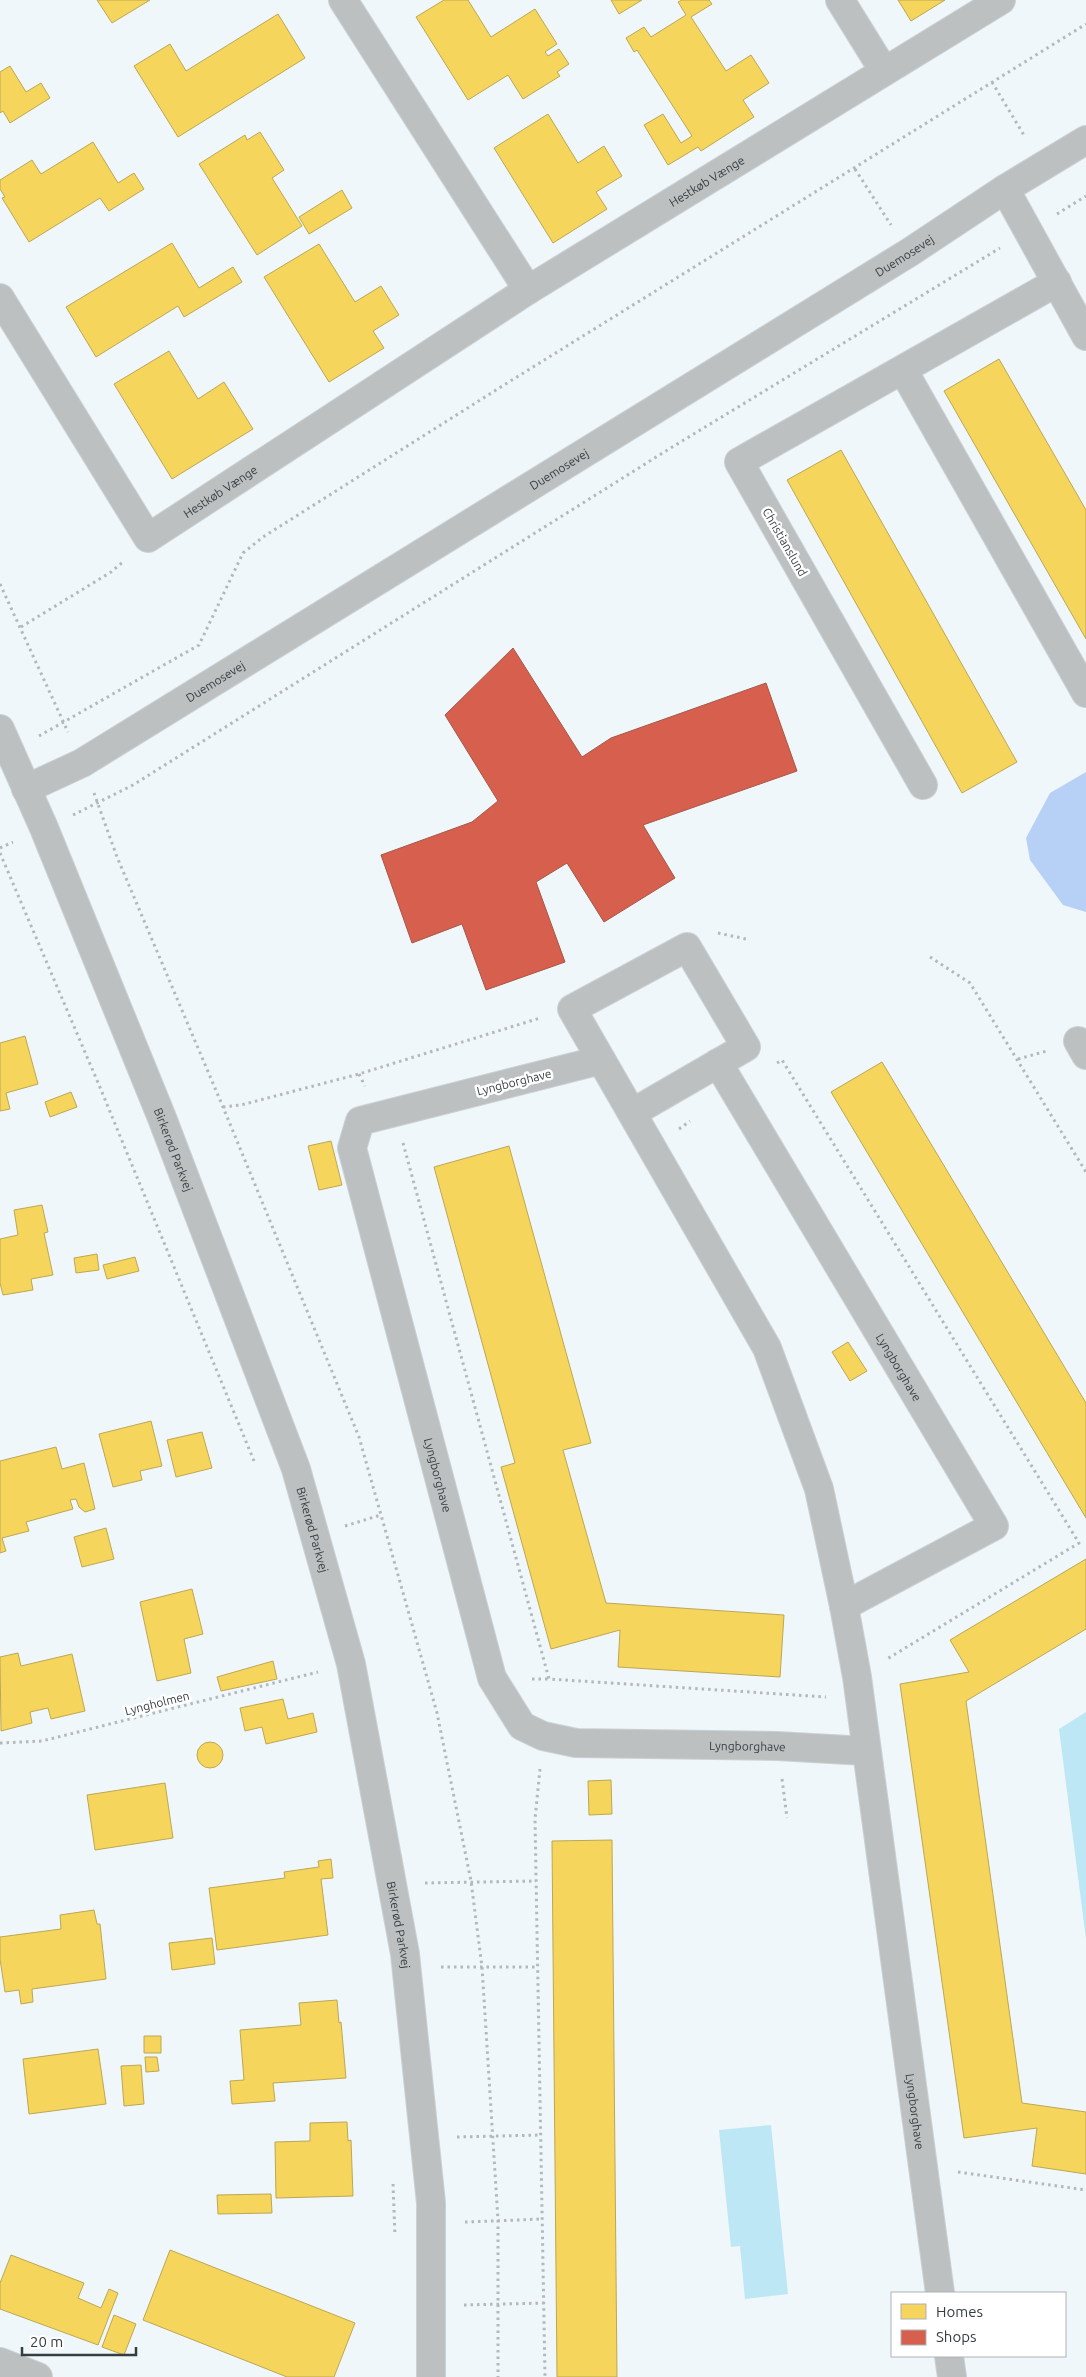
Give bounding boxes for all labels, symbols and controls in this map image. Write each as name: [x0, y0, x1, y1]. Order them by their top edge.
street label: Hestkøb Vænge: [666, 153, 746, 209]
street label: Duemosevej: [873, 232, 936, 279]
street label: Duemosevej: [527, 446, 591, 492]
street label: Hestkøb Vænge: [181, 462, 259, 520]
street label: Christianslund: [760, 506, 810, 578]
street label: Duemosevej: [183, 658, 247, 704]
street label: Lyngborghave: [475, 1066, 553, 1098]
street label: Birkerød Parkvej: [152, 1106, 196, 1193]
street label: Lyngborghave: [874, 1331, 924, 1403]
street label: Lyngborghave: [422, 1436, 454, 1514]
street label: Birkerød Parkvej: [295, 1485, 331, 1574]
street label: Lyngholmen: [123, 1689, 191, 1717]
street label: Lyngborghave: [709, 1738, 786, 1753]
street label: Birkerød Parkvej: [385, 1880, 413, 1969]
street label: Lyngborghave: [904, 2073, 927, 2150]
legend: [891, 2292, 1066, 2357]
text: Homes: [936, 2303, 983, 2320]
scale bar: [22, 2324, 136, 2356]
text: Shops: [936, 2328, 977, 2345]
text: 20 m: [30, 2333, 63, 2350]

